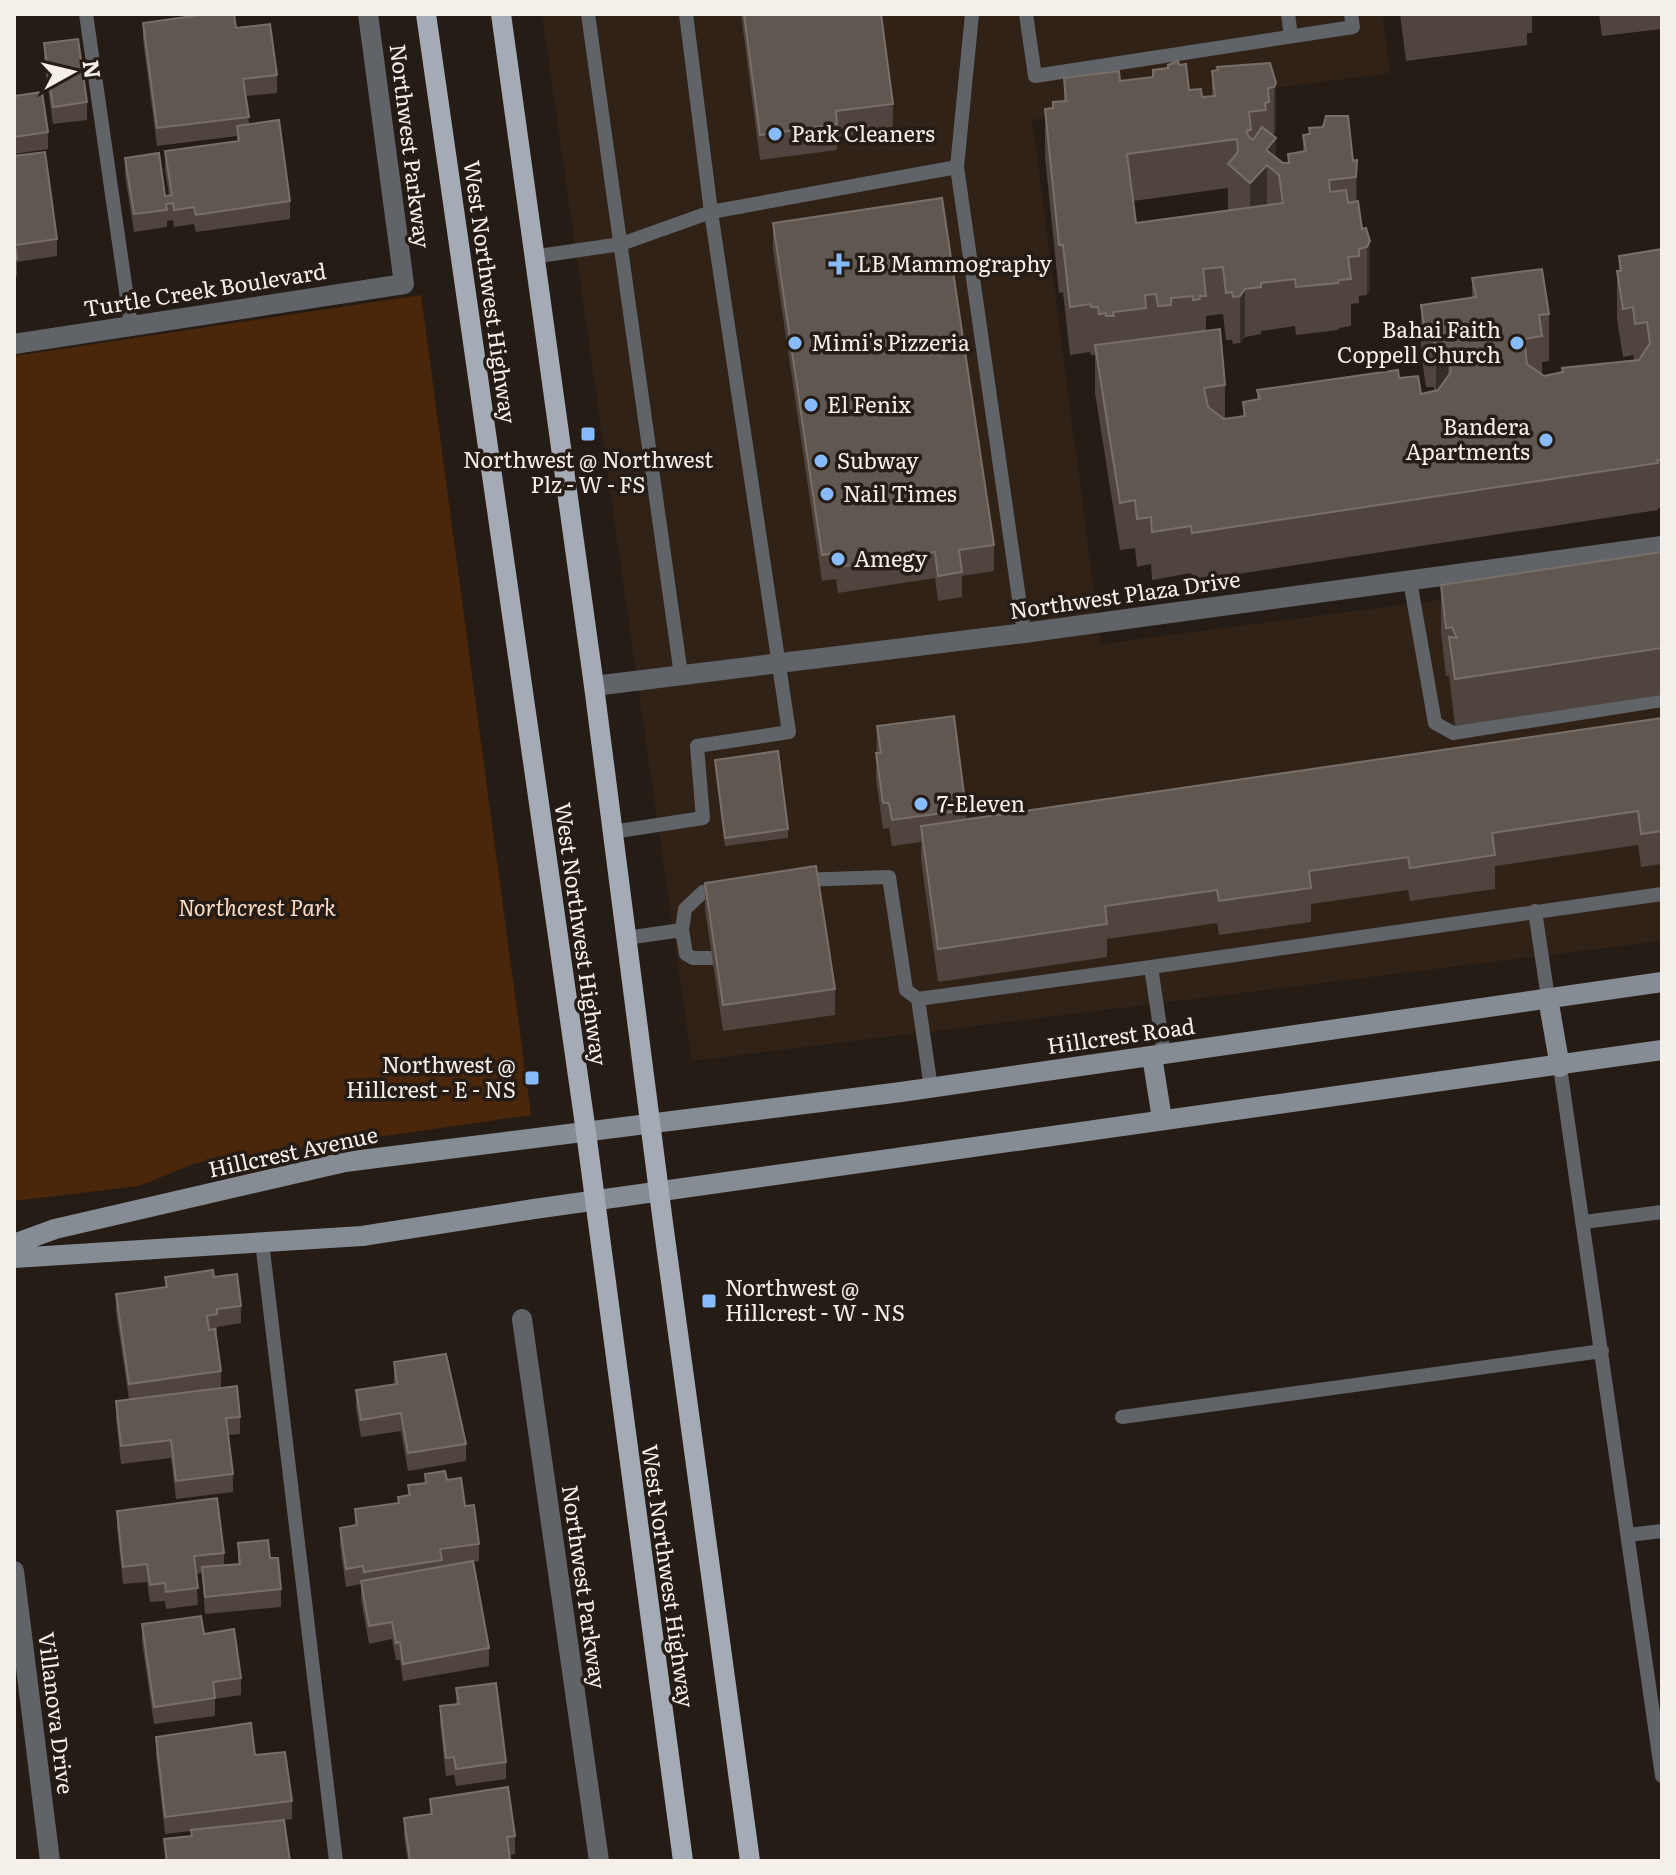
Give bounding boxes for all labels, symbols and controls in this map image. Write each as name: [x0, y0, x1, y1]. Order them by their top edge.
north arrow: [32, 32, 112, 112]
street label: Northwest Parkway: [383, 42, 440, 250]
text: N: [76, 58, 111, 80]
place label: Park Cleaners: [791, 116, 935, 149]
marker: Park Cleaners: [766, 125, 784, 143]
street label: West Northwest Highway: [457, 158, 526, 426]
place label: LB Mammography: [857, 246, 1052, 279]
street label: Turtle Creek Boulevard: [81, 253, 329, 324]
marker: LB Mammography: [828, 253, 850, 275]
place label: Bahai Faith Coppell Church: [1337, 312, 1501, 370]
place label: Mimi's Pizzeria: [811, 325, 970, 358]
marker: Mimi's Pizzeria: [786, 334, 804, 352]
marker: Bahai Faith Coppell Church: [1508, 334, 1526, 352]
place label: El Fenix: [827, 387, 911, 420]
marker: El Fenix: [802, 396, 820, 414]
place label: Bandera Apartments: [1406, 409, 1530, 467]
marker: Northwest @ Northwest Plz - W - FS: [579, 425, 597, 443]
marker: Bandera Apartments: [1537, 431, 1555, 449]
place label: Northwest @ Northwest Plz - W - FS: [463, 442, 713, 500]
place label: Subway: [837, 443, 919, 476]
marker: Subway: [812, 452, 830, 470]
place label: Nail Times: [843, 476, 957, 509]
marker: Nail Times: [818, 485, 836, 503]
place label: Amegy: [854, 541, 928, 574]
marker: Amegy: [829, 550, 847, 568]
street label: Northwest Plaza Drive: [1007, 561, 1242, 626]
place label: 7-Eleven: [937, 786, 1025, 819]
marker: 7-Eleven: [912, 795, 930, 813]
street label: West Northwest Highway: [548, 800, 617, 1068]
park label: Northcrest Park: [178, 890, 336, 923]
street label: Hillcrest Road: [1045, 1008, 1197, 1061]
place label: Northwest @ Hillcrest - E - NS: [346, 1047, 516, 1105]
marker: Northwest @ Hillcrest - E - NS: [523, 1069, 541, 1087]
street label: Hillcrest Avenue: [205, 1116, 381, 1185]
place label: Northwest @ Hillcrest - W - NS: [725, 1270, 905, 1328]
marker: Northwest @ Hillcrest - W - NS: [700, 1292, 718, 1310]
street label: West Northwest Highway: [635, 1442, 704, 1710]
street label: Northwest Parkway: [555, 1483, 616, 1691]
street label: Villanova Drive: [31, 1630, 84, 1796]

